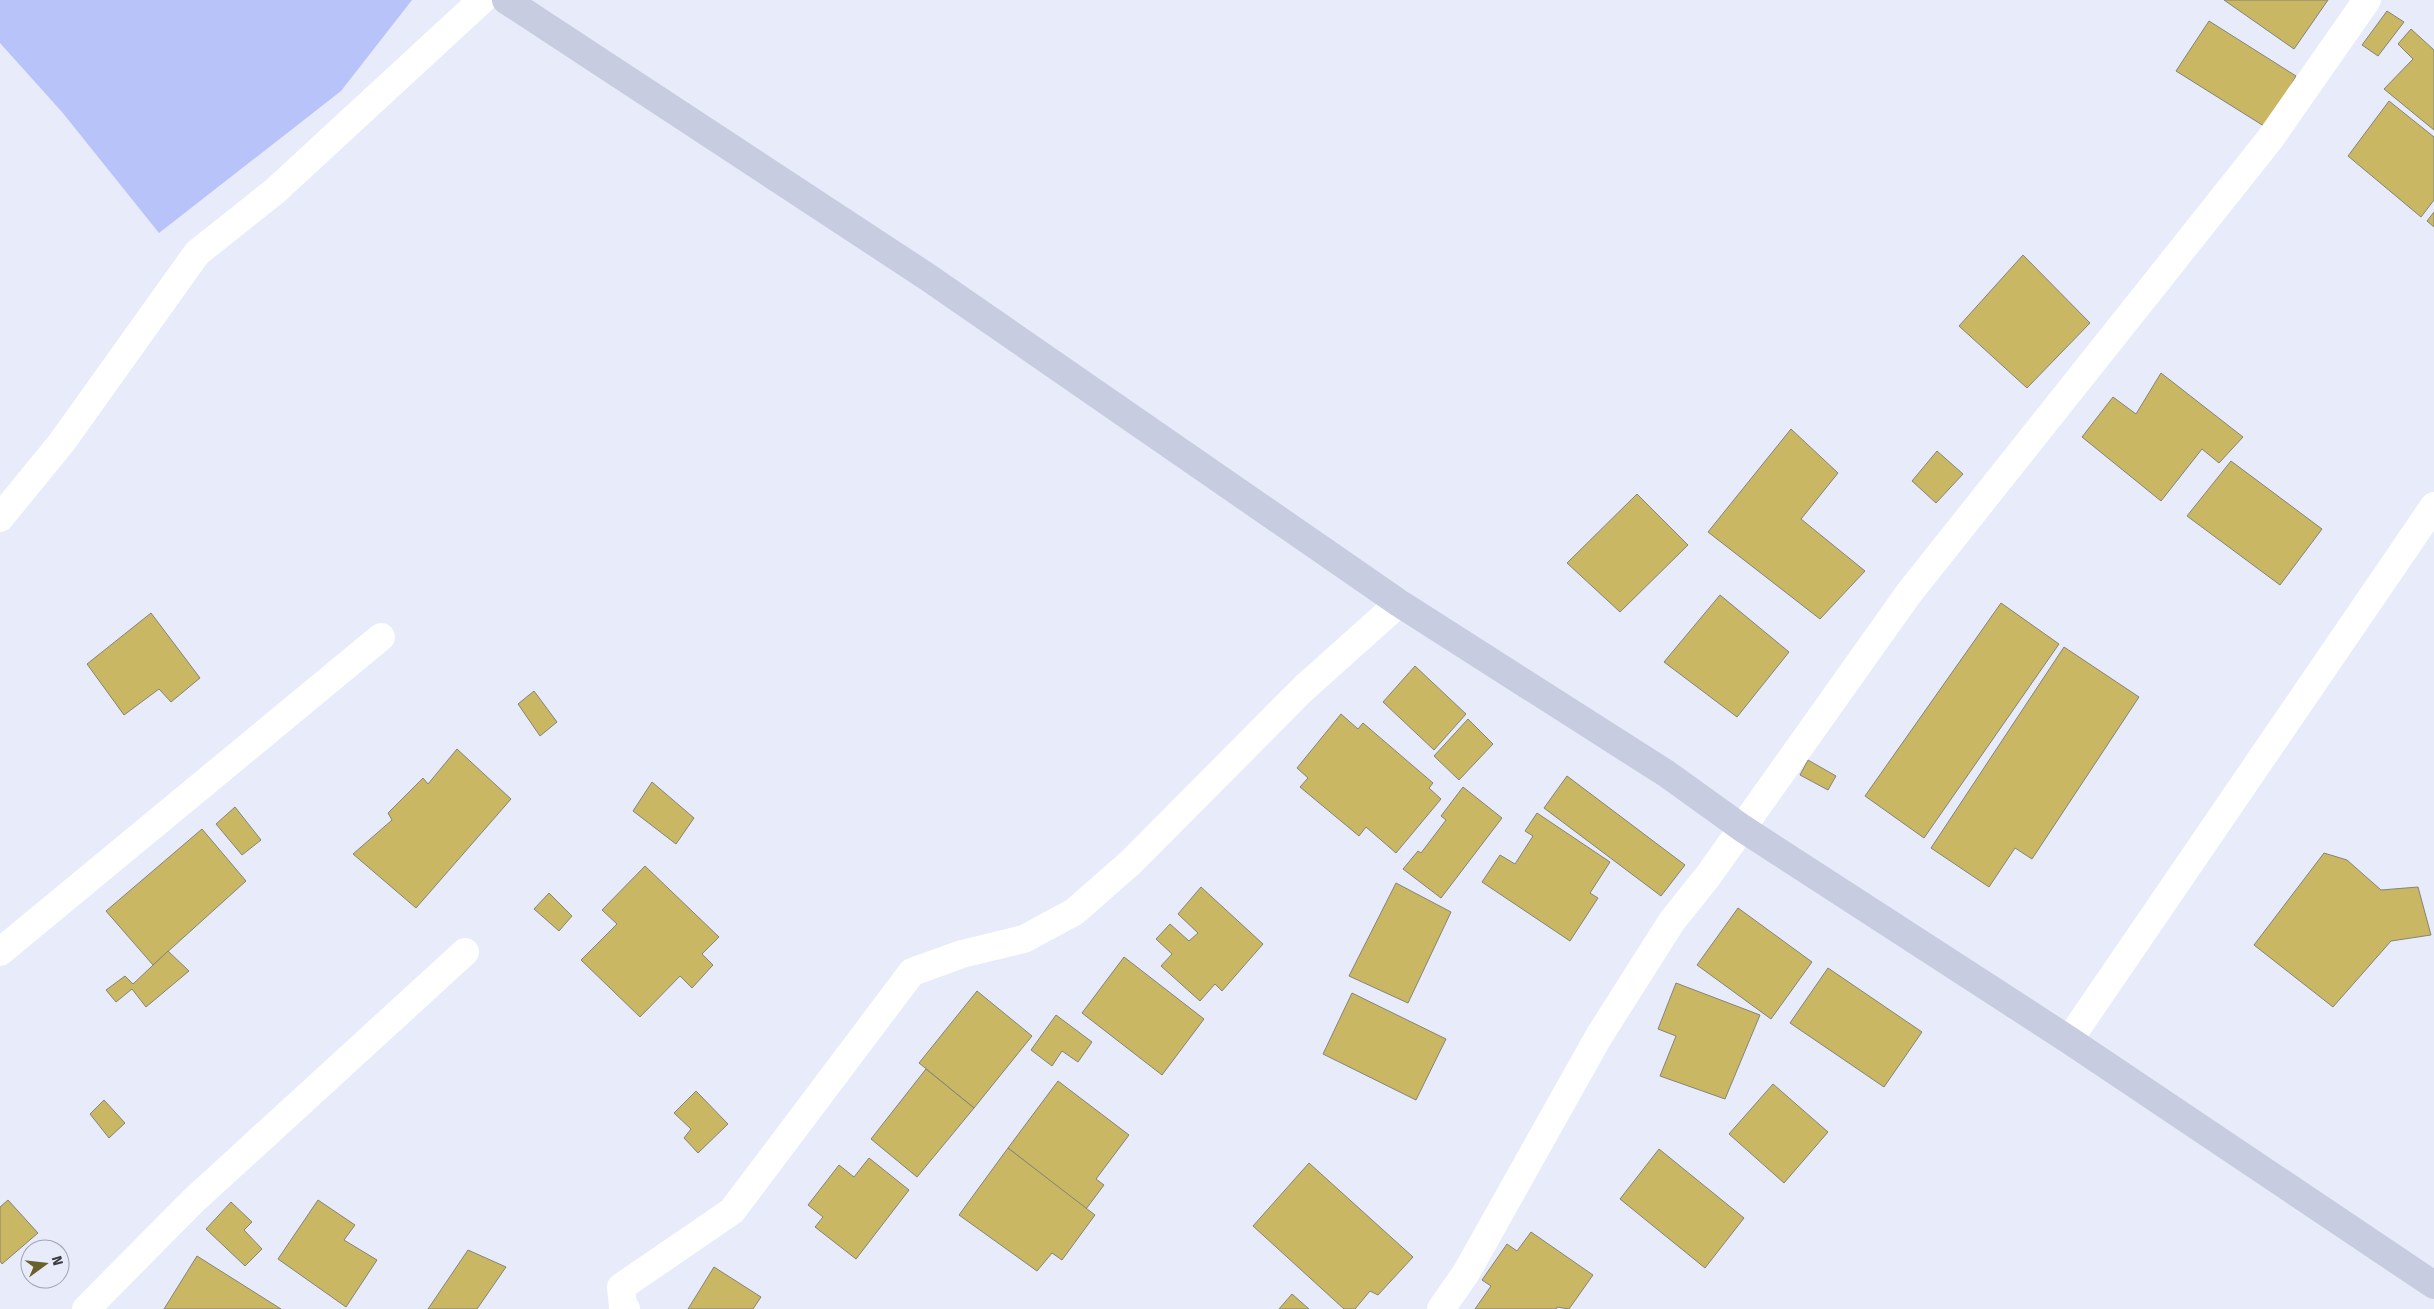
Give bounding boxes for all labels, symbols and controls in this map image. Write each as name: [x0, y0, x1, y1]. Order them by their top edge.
north arrow: [20, 1239, 70, 1289]
text: N: [48, 1254, 66, 1267]

